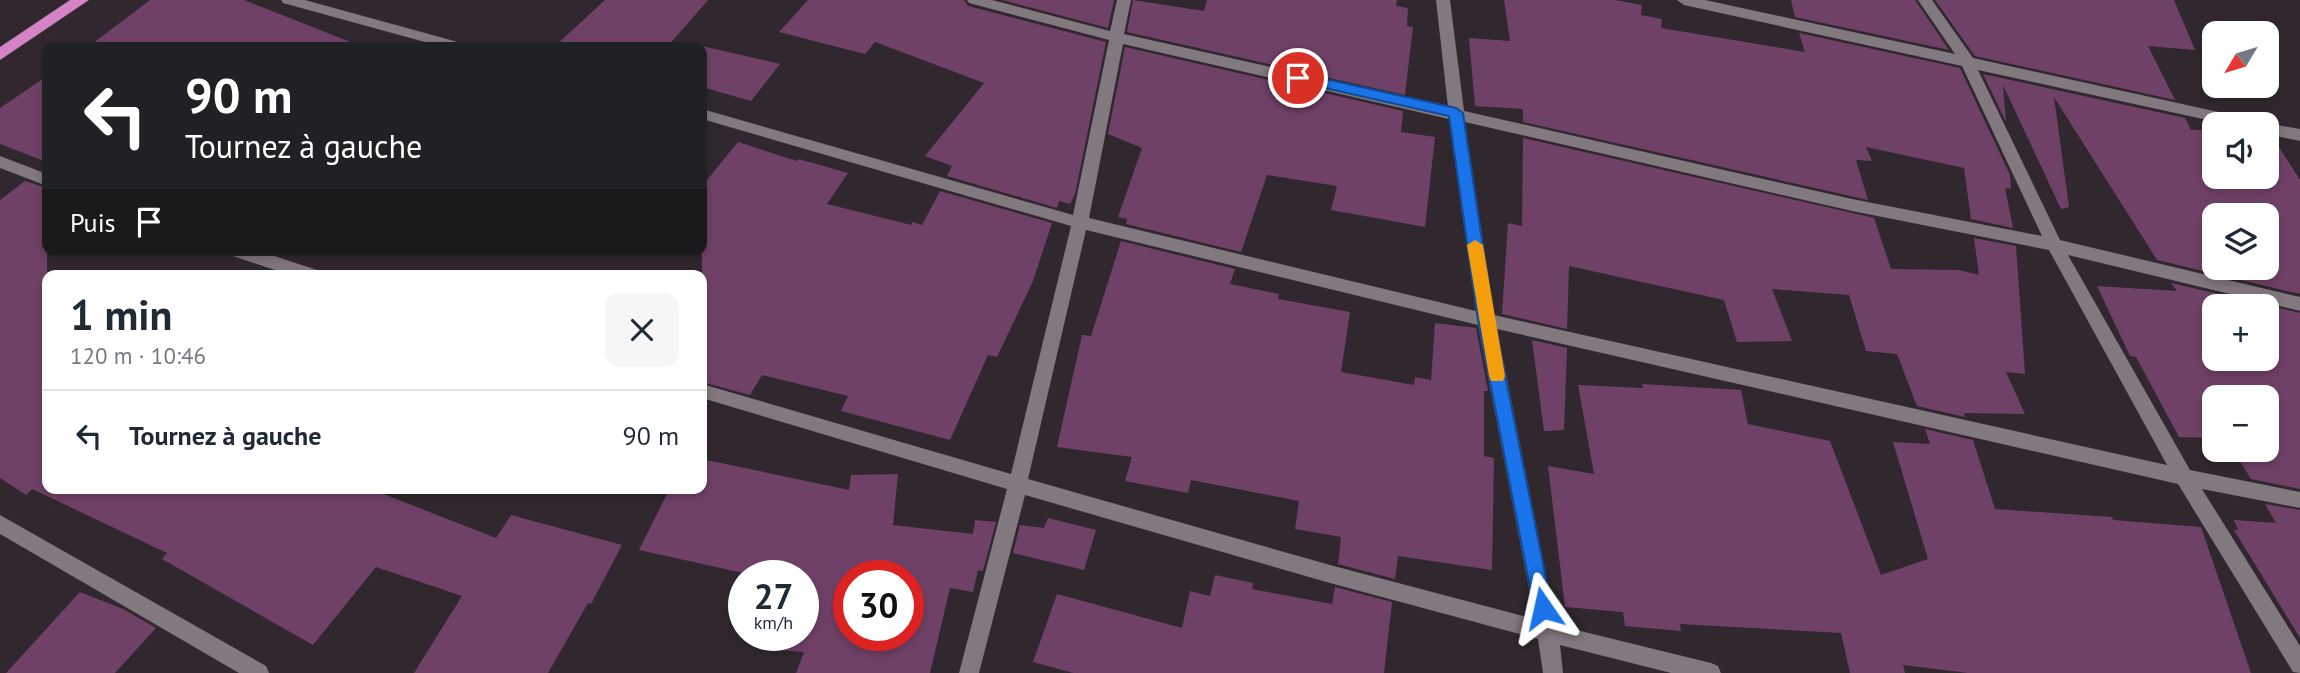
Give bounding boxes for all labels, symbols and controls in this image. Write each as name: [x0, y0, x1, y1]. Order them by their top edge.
north arrow: [2202, 21, 2278, 98]
map controls: [2202, 21, 2279, 462]
pin: [1268, 48, 1328, 108]
icon: arrive: [1279, 59, 1317, 97]
text: 90 m: [185, 63, 292, 127]
icon: left: [70, 70, 161, 161]
button: sound: [2202, 112, 2279, 189]
text: Tournez à gauche: [185, 125, 422, 167]
icon: arrive: [130, 203, 168, 241]
button: layers: [2202, 203, 2279, 280]
text: Puis: [70, 206, 116, 239]
text: 1 min: [70, 287, 172, 342]
button: close: [605, 293, 679, 367]
button: +: [2202, 294, 2279, 371]
text: 120 m · 10:46: [70, 341, 206, 370]
button: −: [2202, 385, 2279, 462]
icon: left: [70, 417, 108, 455]
text: Tournez à gauche: [129, 419, 321, 452]
text: 90 m: [623, 419, 679, 452]
speed limit sign: 30: [833, 560, 924, 651]
position arrow: [1506, 571, 1580, 645]
text: 27: [754, 573, 793, 619]
text: km/h: [754, 611, 793, 634]

